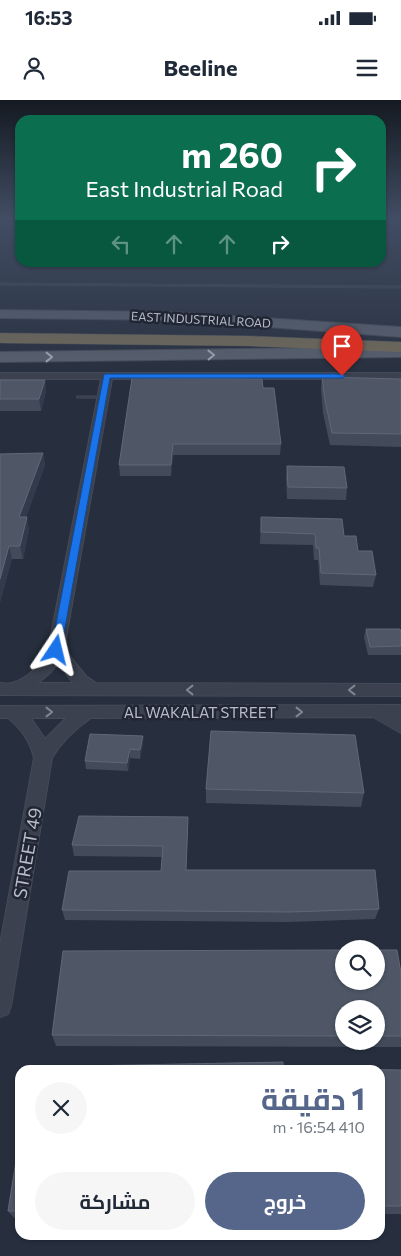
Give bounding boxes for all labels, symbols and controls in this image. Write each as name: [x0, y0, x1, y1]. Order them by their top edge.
text: 16:53: [25, 6, 73, 29]
icon: person: [20, 54, 48, 82]
text: Beeline: [163, 54, 238, 81]
icon: menu: [353, 54, 381, 82]
text: 260 m: [181, 132, 283, 175]
icon: right: [301, 135, 366, 200]
text: East Industrial Road: [85, 175, 283, 202]
icon: left: [107, 230, 135, 258]
icon: ahead: [160, 230, 188, 258]
icon: ahead: [213, 230, 241, 258]
icon: right: [266, 230, 294, 258]
street label: EAST INDUSTRIAL ROAD: [131, 308, 271, 330]
pin: [321, 325, 363, 376]
icon: arrive: [328, 332, 356, 360]
one-way arrow: [208, 350, 215, 360]
one-way arrow: [45, 352, 53, 362]
position arrow: [29, 623, 81, 675]
one-way arrow: [186, 685, 194, 695]
one-way arrow: [348, 685, 356, 695]
street label: AL WAKALAT STREET: [124, 703, 277, 721]
one-way arrow: [45, 707, 53, 717]
one-way arrow: [295, 707, 303, 717]
street label: STREET 49: [8, 806, 46, 900]
map controls: [335, 940, 385, 1050]
button: search: [335, 940, 385, 990]
button: layers: [335, 1000, 385, 1050]
text: 1 دقيقة: [261, 1079, 365, 1116]
button: close: [35, 1082, 87, 1134]
text: 410 m · 16:54: [273, 1117, 365, 1136]
button: مشاركة: [35, 1172, 195, 1230]
button: خروج: [205, 1172, 365, 1230]

